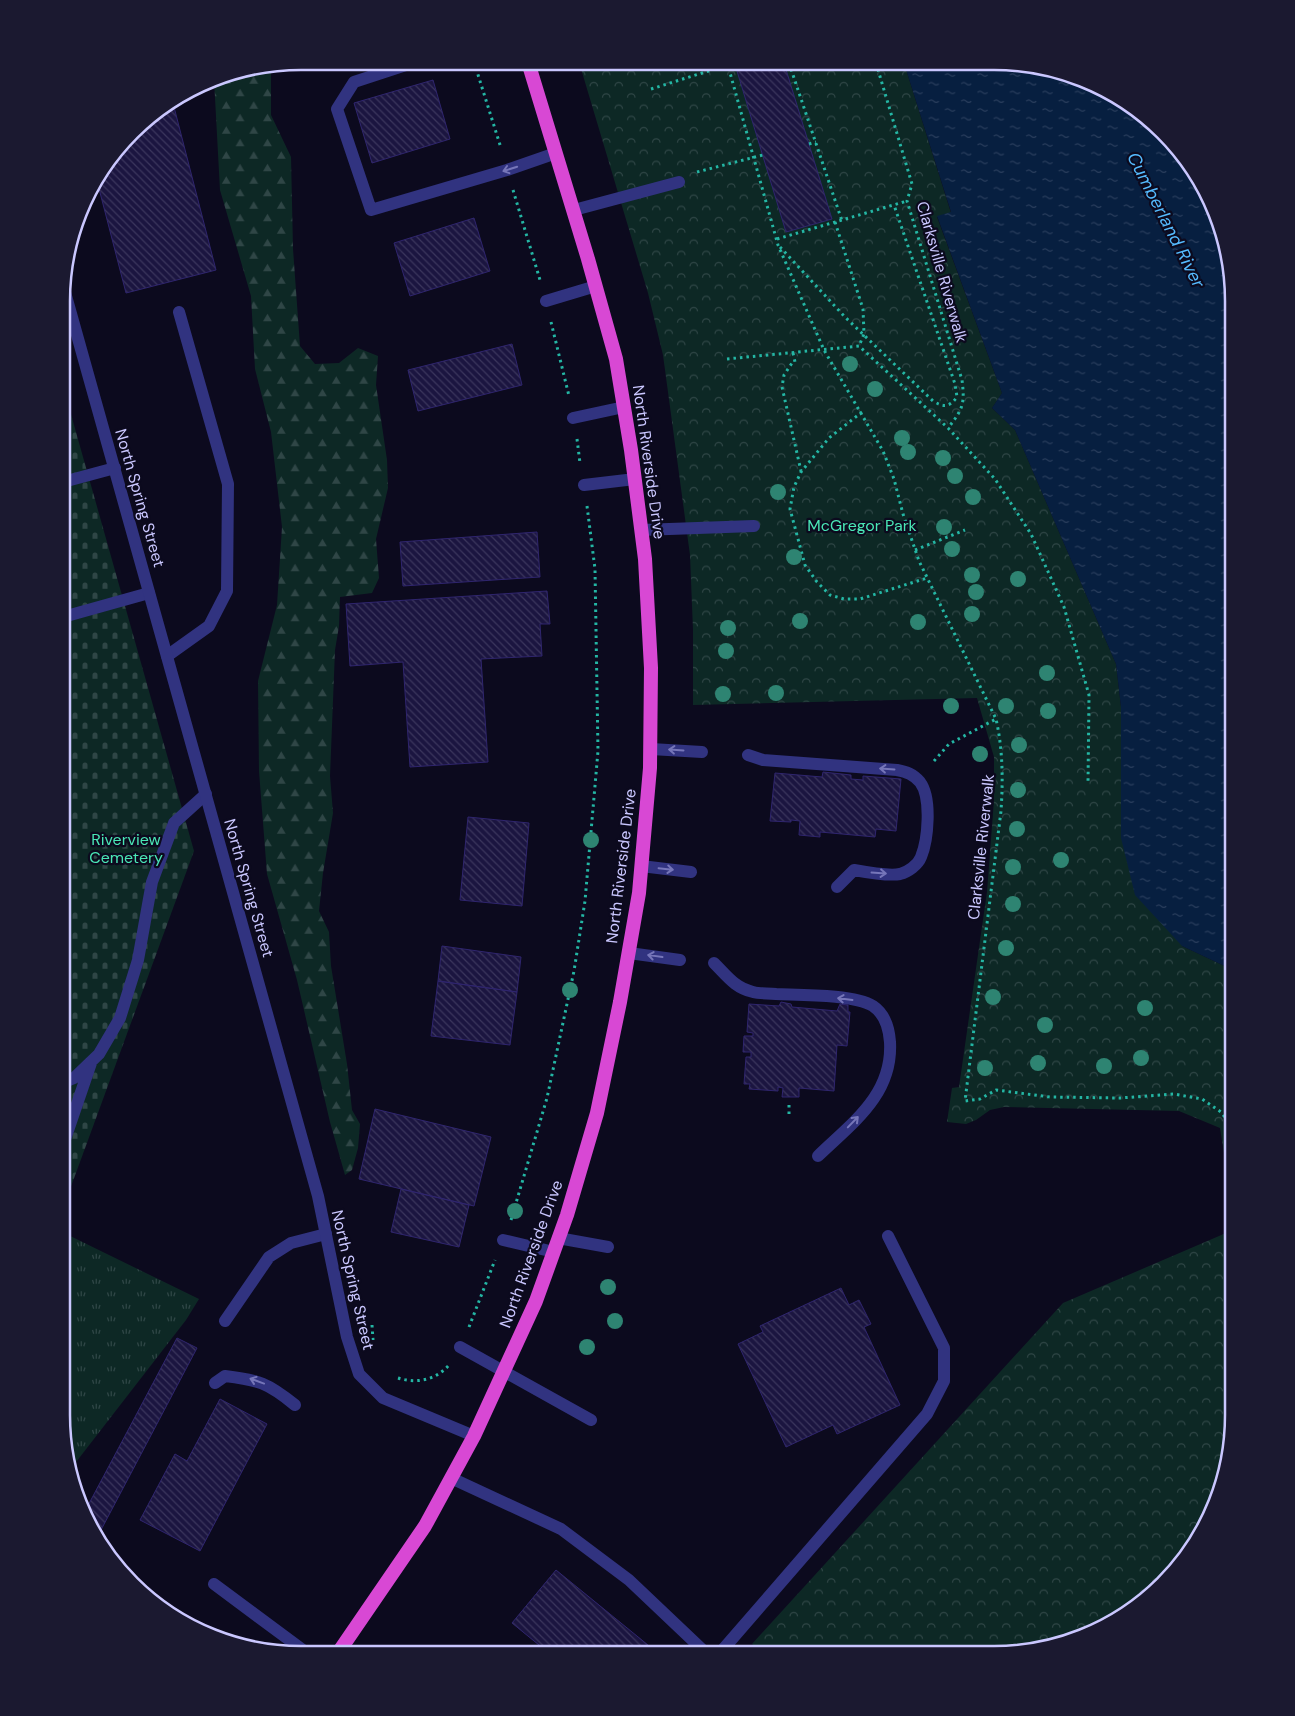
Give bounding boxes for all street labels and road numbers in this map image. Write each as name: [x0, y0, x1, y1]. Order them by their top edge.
street label: Clarksville Riverwalk: [912, 199, 972, 345]
street label: North Riverside Drive: [628, 383, 670, 541]
street label: North Spring Street: [110, 426, 170, 570]
street label: Clarksville Riverwalk: [963, 773, 999, 921]
street label: North Riverside Drive: [601, 787, 641, 945]
street label: North Spring Street: [219, 816, 279, 960]
street label: North Riverside Drive: [495, 1177, 567, 1331]
street label: North Spring Street: [327, 1208, 379, 1352]

